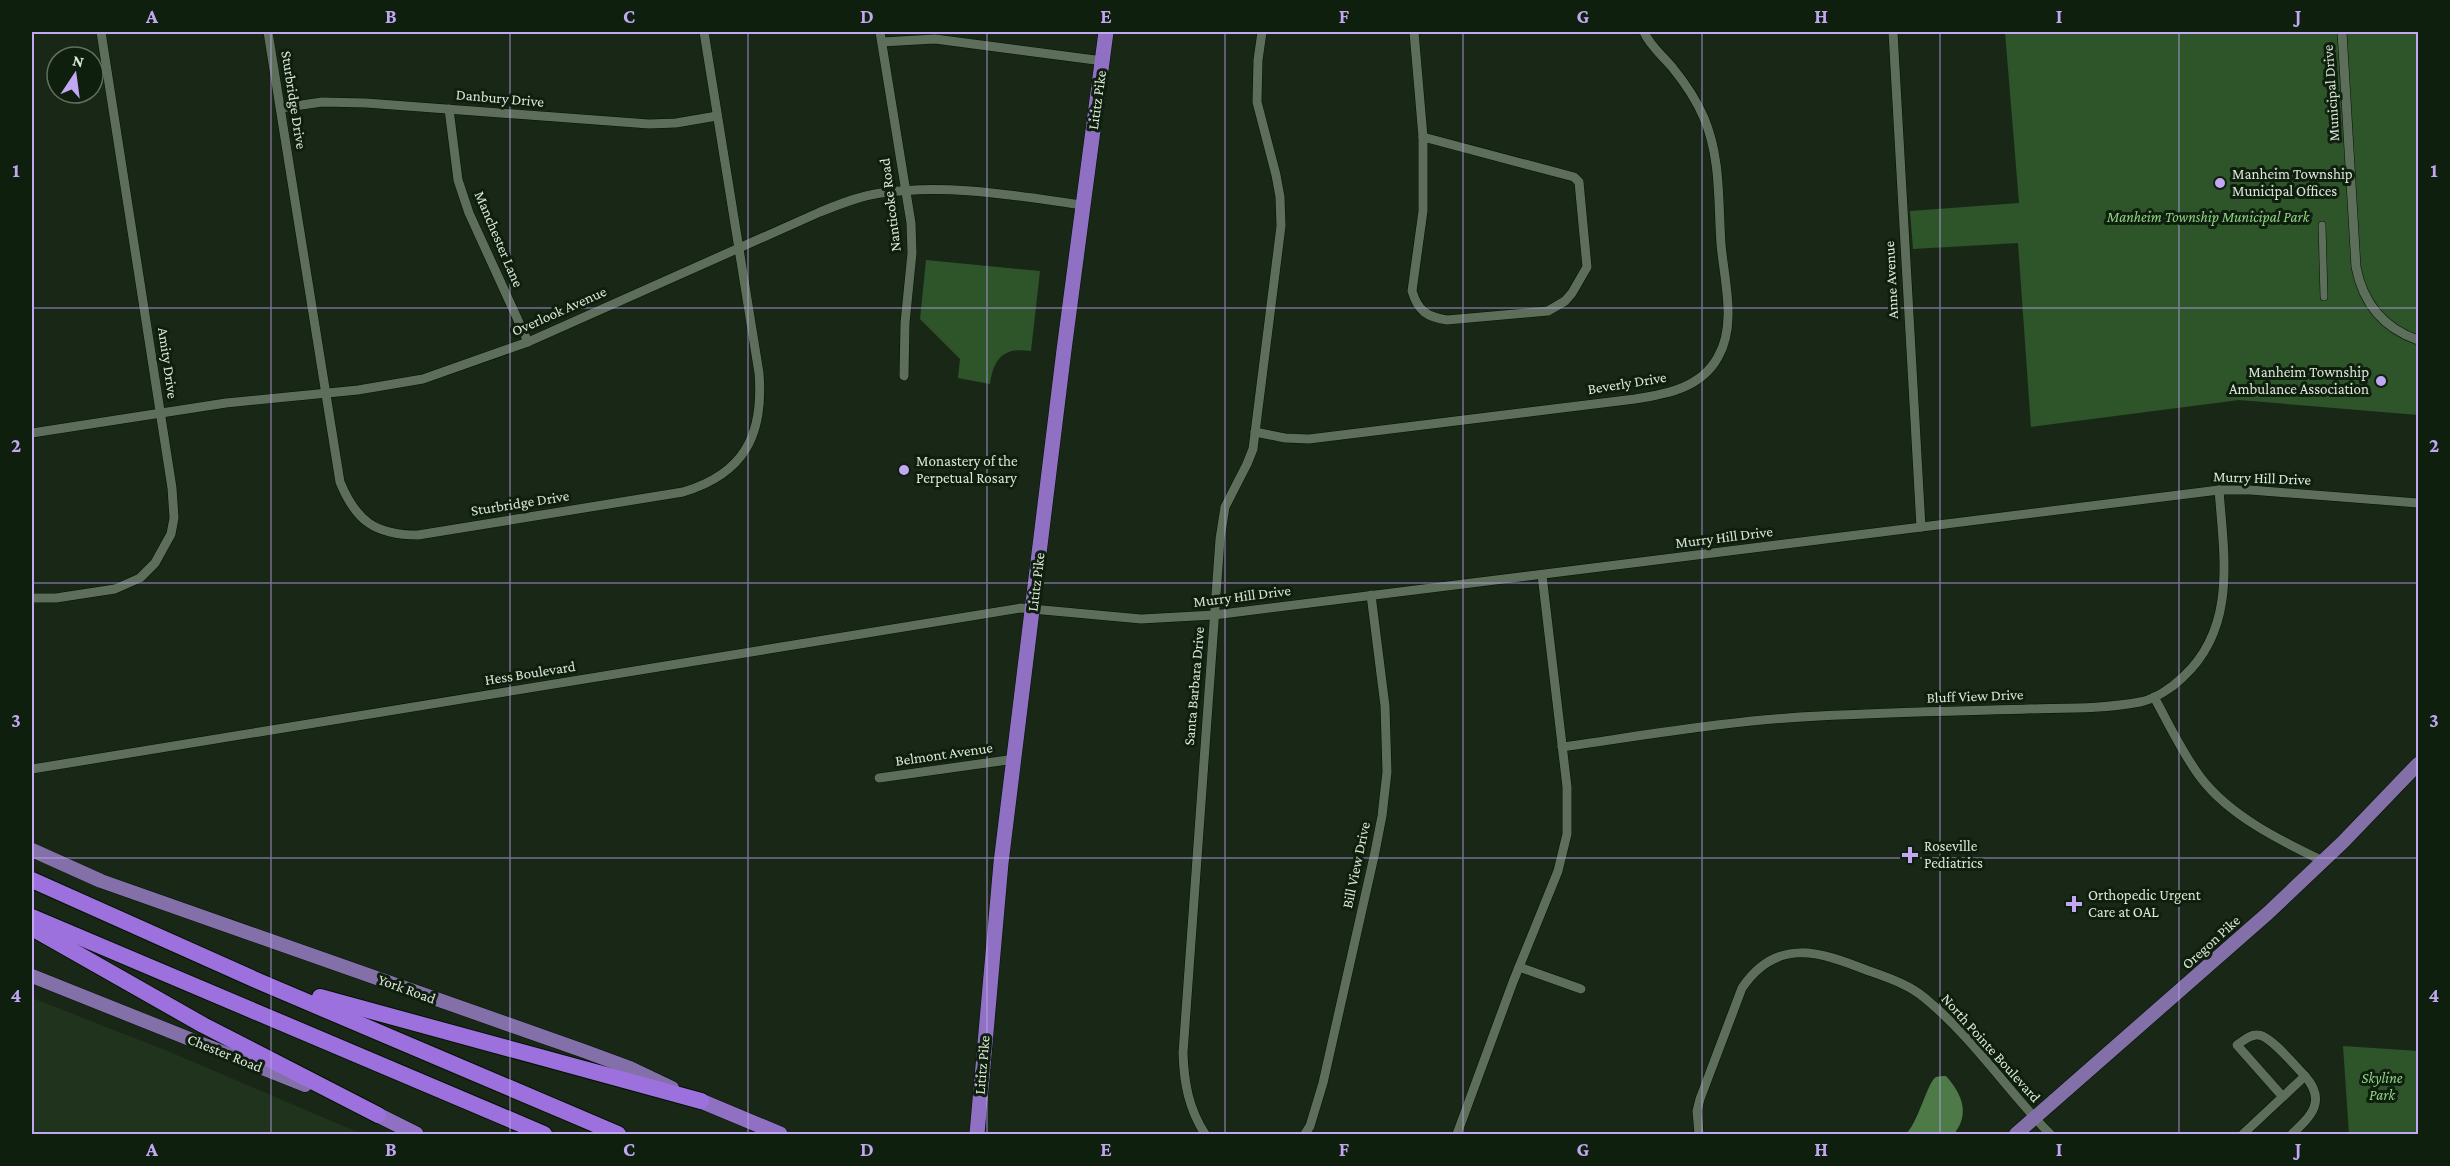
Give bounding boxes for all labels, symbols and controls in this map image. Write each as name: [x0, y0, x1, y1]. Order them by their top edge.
text: A: [145, 5, 159, 27]
text: B: [385, 5, 397, 27]
text: C: [623, 5, 635, 27]
text: D: [860, 5, 874, 27]
text: E: [1100, 5, 1112, 27]
text: F: [1339, 5, 1350, 27]
text: G: [1577, 5, 1590, 27]
text: H: [1814, 5, 1828, 27]
text: I: [2056, 5, 2063, 27]
text: J: [2293, 5, 2302, 27]
street label: Municipal Drive: [2320, 44, 2343, 142]
north arrow: [45, 45, 105, 105]
street label: Sturbridge Drive: [277, 50, 310, 151]
text: N: [71, 51, 86, 70]
street label: Lititz Pike: [1085, 69, 1109, 131]
street label: Danbury Drive: [455, 86, 545, 111]
street label: Nanticoke Road: [876, 157, 904, 253]
text: 1: [12, 159, 20, 181]
text: 1: [2430, 159, 2438, 181]
place label: Manheim Township Municipal Offices: [2232, 166, 2353, 200]
marker: Manheim Township Municipal Offices: [2213, 176, 2227, 190]
street label: Manchester Lane: [472, 189, 527, 290]
park label: Manheim Township Municipal Park: [2106, 209, 2311, 226]
street label: Anne Avenue: [1881, 240, 1901, 319]
street label: Overlook Avenue: [509, 283, 609, 339]
street label: Amity Drive: [154, 326, 181, 400]
place label: Manheim Township Ambulance Association: [2229, 364, 2369, 397]
street label: Beverly Drive: [1586, 369, 1668, 398]
marker: Manheim Township Ambulance Association: [2374, 374, 2388, 388]
text: 2: [11, 434, 21, 456]
text: 2: [2429, 434, 2439, 456]
place label: Monastery of the Perpetual Rosary: [916, 453, 1018, 487]
marker: Monastery of the Perpetual Rosary: [897, 463, 911, 477]
street label: Murry Hill Drive: [2213, 468, 2312, 489]
street label: Sturbridge Drive: [470, 487, 571, 520]
street label: Murry Hill Drive: [1674, 523, 1774, 552]
street label: Lititz Pike: [1024, 551, 1048, 612]
street label: Murry Hill Drive: [1192, 582, 1292, 611]
street label: Santa Barbara Drive: [1181, 626, 1207, 746]
street label: Hess Boulevard: [483, 658, 577, 688]
street label: Bluff View Drive: [1926, 686, 2024, 706]
text: 3: [11, 709, 21, 731]
text: 3: [2429, 709, 2439, 731]
street label: Belmont Avenue: [894, 739, 994, 769]
street label: Bill View Drive: [1339, 820, 1373, 910]
place label: Roseville Pediatrics: [1924, 838, 1983, 871]
marker: Roseville Pediatrics: [1901, 846, 1919, 864]
place label: Orthopedic Urgent Care at OAL: [2088, 887, 2202, 920]
marker: Orthopedic Urgent Care at OAL: [2065, 895, 2083, 913]
street label: Oregon Pike: [2179, 912, 2244, 973]
street label: York Road: [376, 971, 438, 1007]
text: 4: [11, 984, 22, 1006]
text: 4: [2429, 984, 2440, 1006]
street label: North Pointe Boulevard: [1938, 991, 2044, 1105]
street label: Chester Road: [185, 1031, 265, 1075]
street label: Lititz Pike: [971, 1034, 993, 1095]
park label: Skyline Park: [2362, 1070, 2403, 1103]
text: A: [145, 1138, 159, 1160]
text: B: [385, 1138, 397, 1160]
text: C: [623, 1138, 635, 1160]
text: D: [860, 1138, 874, 1160]
text: E: [1100, 1138, 1112, 1160]
text: F: [1339, 1138, 1350, 1160]
text: G: [1577, 1138, 1590, 1160]
text: H: [1814, 1138, 1828, 1160]
text: I: [2056, 1138, 2063, 1160]
text: J: [2293, 1138, 2302, 1160]

